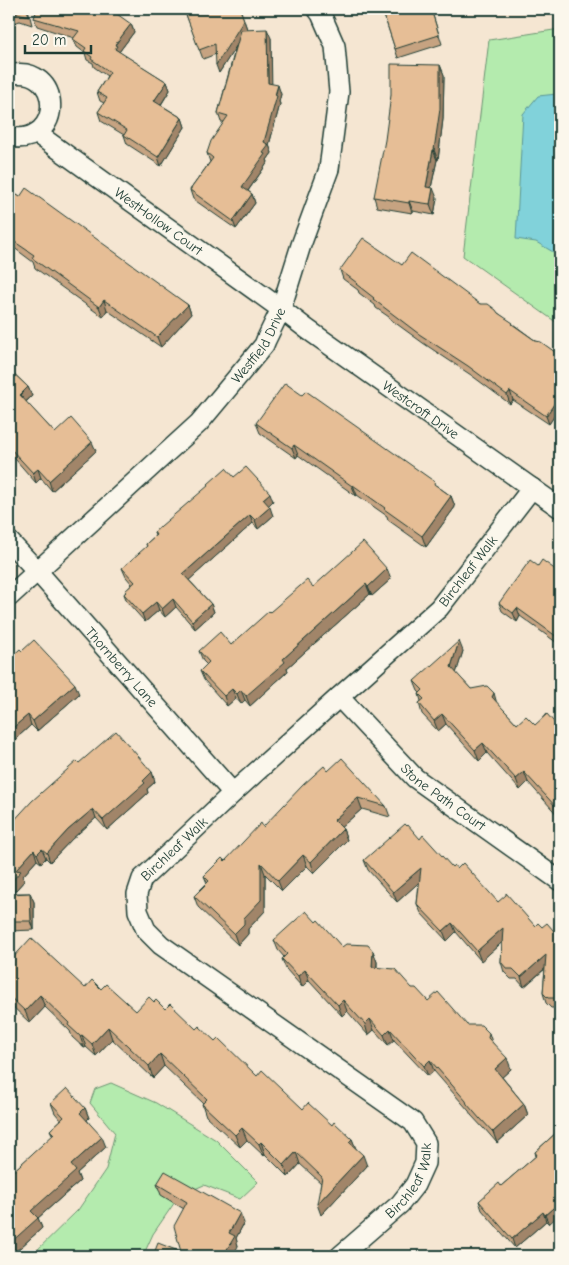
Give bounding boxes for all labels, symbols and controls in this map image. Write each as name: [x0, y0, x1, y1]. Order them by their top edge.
scale bar: [25, 22, 91, 54]
text: 20 m: [32, 31, 66, 49]
street label: WestHollow Court: [111, 184, 207, 260]
street label: Westfield Drive: [228, 305, 289, 387]
street label: Westcroft Drive: [379, 377, 462, 443]
street label: Birchleaf Walk: [435, 532, 501, 610]
street label: Thornberry Lane: [82, 624, 161, 711]
street label: Stone Path Court: [397, 760, 490, 835]
street label: Birchleaf Walk: [137, 814, 211, 885]
street label: Birchleaf Walk: [382, 1142, 435, 1222]

